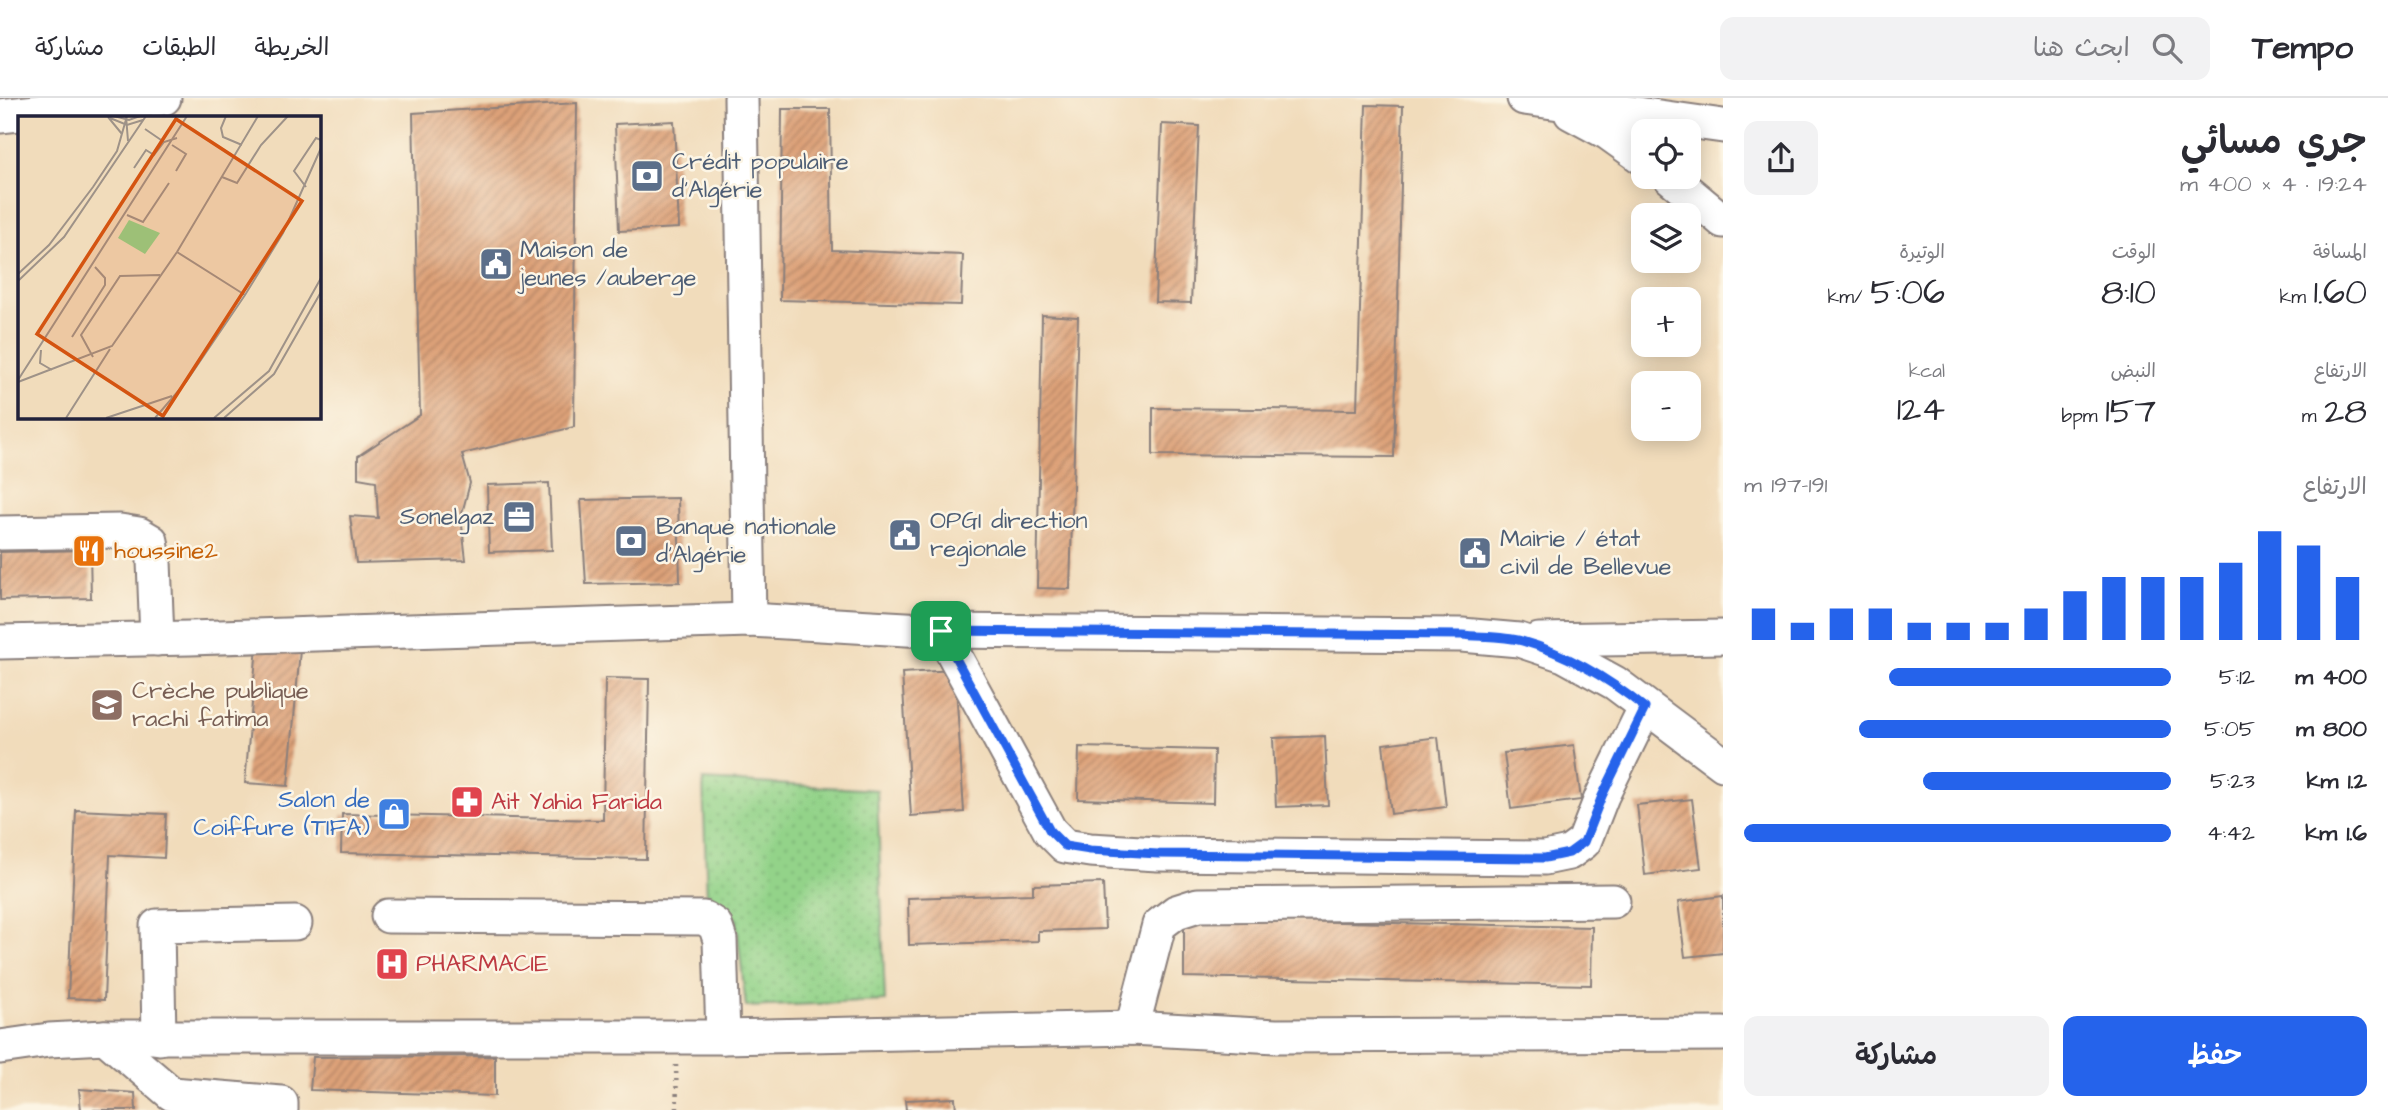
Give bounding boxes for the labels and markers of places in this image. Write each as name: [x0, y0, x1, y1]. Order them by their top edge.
place label: Crédit populaire d'Algérie: [672, 145, 849, 208]
bank icon: Crédit populaire d'Algérie: [628, 157, 666, 195]
place label: Maison de jeunes /auberge: [517, 233, 696, 296]
public building icon: Maison de jeunes /auberge: [477, 245, 515, 283]
office icon: Sonelgaz: [500, 498, 538, 536]
place label: Sonelgaz: [400, 500, 494, 535]
place label: OPGI direction regionale: [930, 504, 1087, 567]
place label: Banque nationale d'Algérie: [656, 510, 836, 573]
public building icon: OPGI direction regionale: [886, 516, 924, 554]
bank icon: Banque nationale d'Algérie: [612, 522, 650, 560]
place label: Mairie / état civil de Bellevue: [1500, 522, 1671, 584]
restaurant icon: houssine2: [70, 532, 108, 570]
place label: houssine2: [114, 534, 218, 568]
public building icon: Mairie / état civil de Bellevue: [1456, 534, 1494, 572]
pin: [911, 601, 971, 661]
place label: Crèche publique rachi fatima: [132, 674, 309, 736]
school or university icon: Crèche publique rachi fatima: [88, 686, 126, 724]
place label: Salon de Coiffure (TIFA): [193, 783, 370, 845]
pharmacy icon: Ait Yahia Farida: [448, 783, 486, 821]
place label: Ait Yahia Farida: [491, 785, 662, 819]
shop icon: Salon de Coiffure (TIFA): [375, 795, 413, 833]
hospital icon: PHARMACIE: [373, 945, 411, 983]
place label: PHARMACIE: [416, 947, 548, 981]

